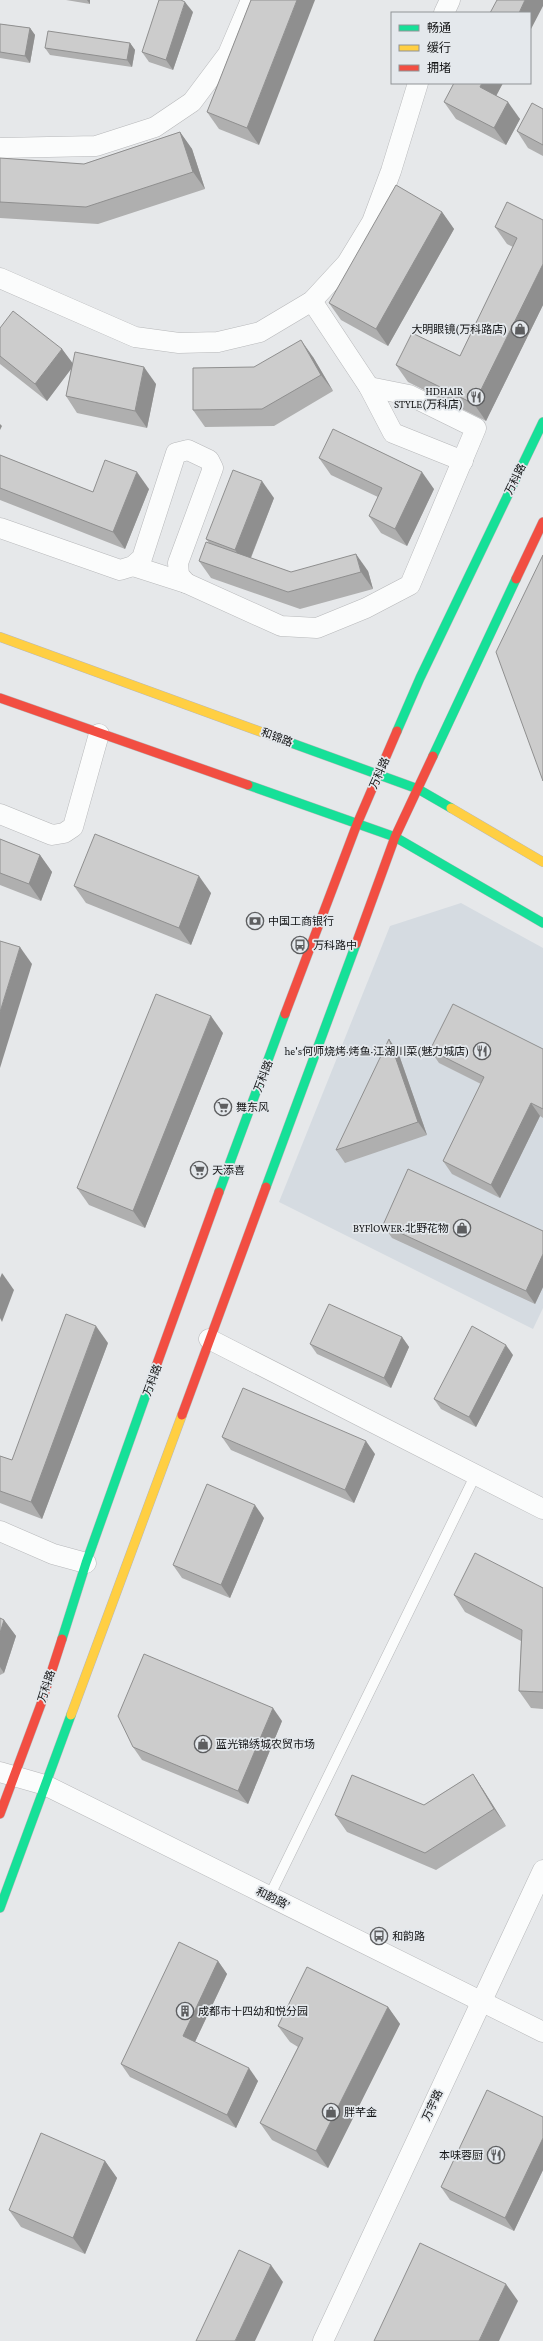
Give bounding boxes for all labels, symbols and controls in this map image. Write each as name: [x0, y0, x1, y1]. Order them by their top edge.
legend: [391, 12, 531, 84]
text: 畅通: [427, 21, 451, 35]
text: 缓行: [427, 41, 451, 55]
text: 拥堵: [427, 61, 451, 75]
shop icon: 大明眼镜(万科路店): [510, 319, 530, 339]
place label: 大明眼镜(万科路店): [411, 323, 507, 336]
place label: HDHAIR STYLE(万科店): [394, 385, 464, 411]
restaurant icon: HDHAIR STYLE(万科店): [466, 387, 486, 407]
street label: 万科路: [502, 462, 528, 496]
street label: 和锦路: [259, 726, 295, 748]
street label: 万科路: [367, 755, 391, 791]
bank icon: 中国工商银行: [245, 911, 265, 931]
place label: 中国工商银行: [268, 915, 334, 927]
bus stop icon: 万科路中: [290, 935, 310, 955]
place label: 万科路中: [313, 939, 357, 951]
restaurant icon: he's何师烧烤·烤鱼·江湖川菜(魅力城店): [472, 1041, 492, 1061]
place label: he's何师烧烤·烤鱼·江湖川菜(魅力城店): [284, 1045, 469, 1058]
street label: 万科路: [251, 1058, 275, 1094]
supermarket icon: 舞东风: [213, 1097, 233, 1117]
place label: 舞东风: [236, 1101, 269, 1113]
supermarket icon: 天添喜: [189, 1160, 209, 1180]
place label: 天添喜: [212, 1164, 245, 1176]
shop icon: BYFlOWER·北野花物: [452, 1218, 472, 1238]
place label: BYFlOWER·北野花物: [353, 1222, 449, 1234]
street label: 万科路: [141, 1362, 163, 1398]
street label: 万科路: [35, 1668, 57, 1704]
shop icon: 蓝光锦绣城农贸市场: [193, 1734, 213, 1754]
place label: 蓝光锦绣城农贸市场: [216, 1738, 315, 1750]
street label: 和韵路’: [254, 1885, 292, 1911]
bus stop icon: 和韵路: [369, 1926, 389, 1946]
place label: 和韵路: [392, 1930, 425, 1942]
building icon: 成都市十四幼和悦分园: [175, 2001, 195, 2021]
place label: 成都市十四幼和悦分园: [198, 2005, 308, 2017]
street label: 万宇路: [420, 2088, 444, 2122]
shop icon: 胖芊金: [321, 2102, 341, 2122]
place label: 胖芊金: [344, 2106, 377, 2118]
restaurant icon: 本味蓉厨: [486, 2145, 506, 2165]
place label: 本味蓉厨: [439, 2149, 483, 2161]

